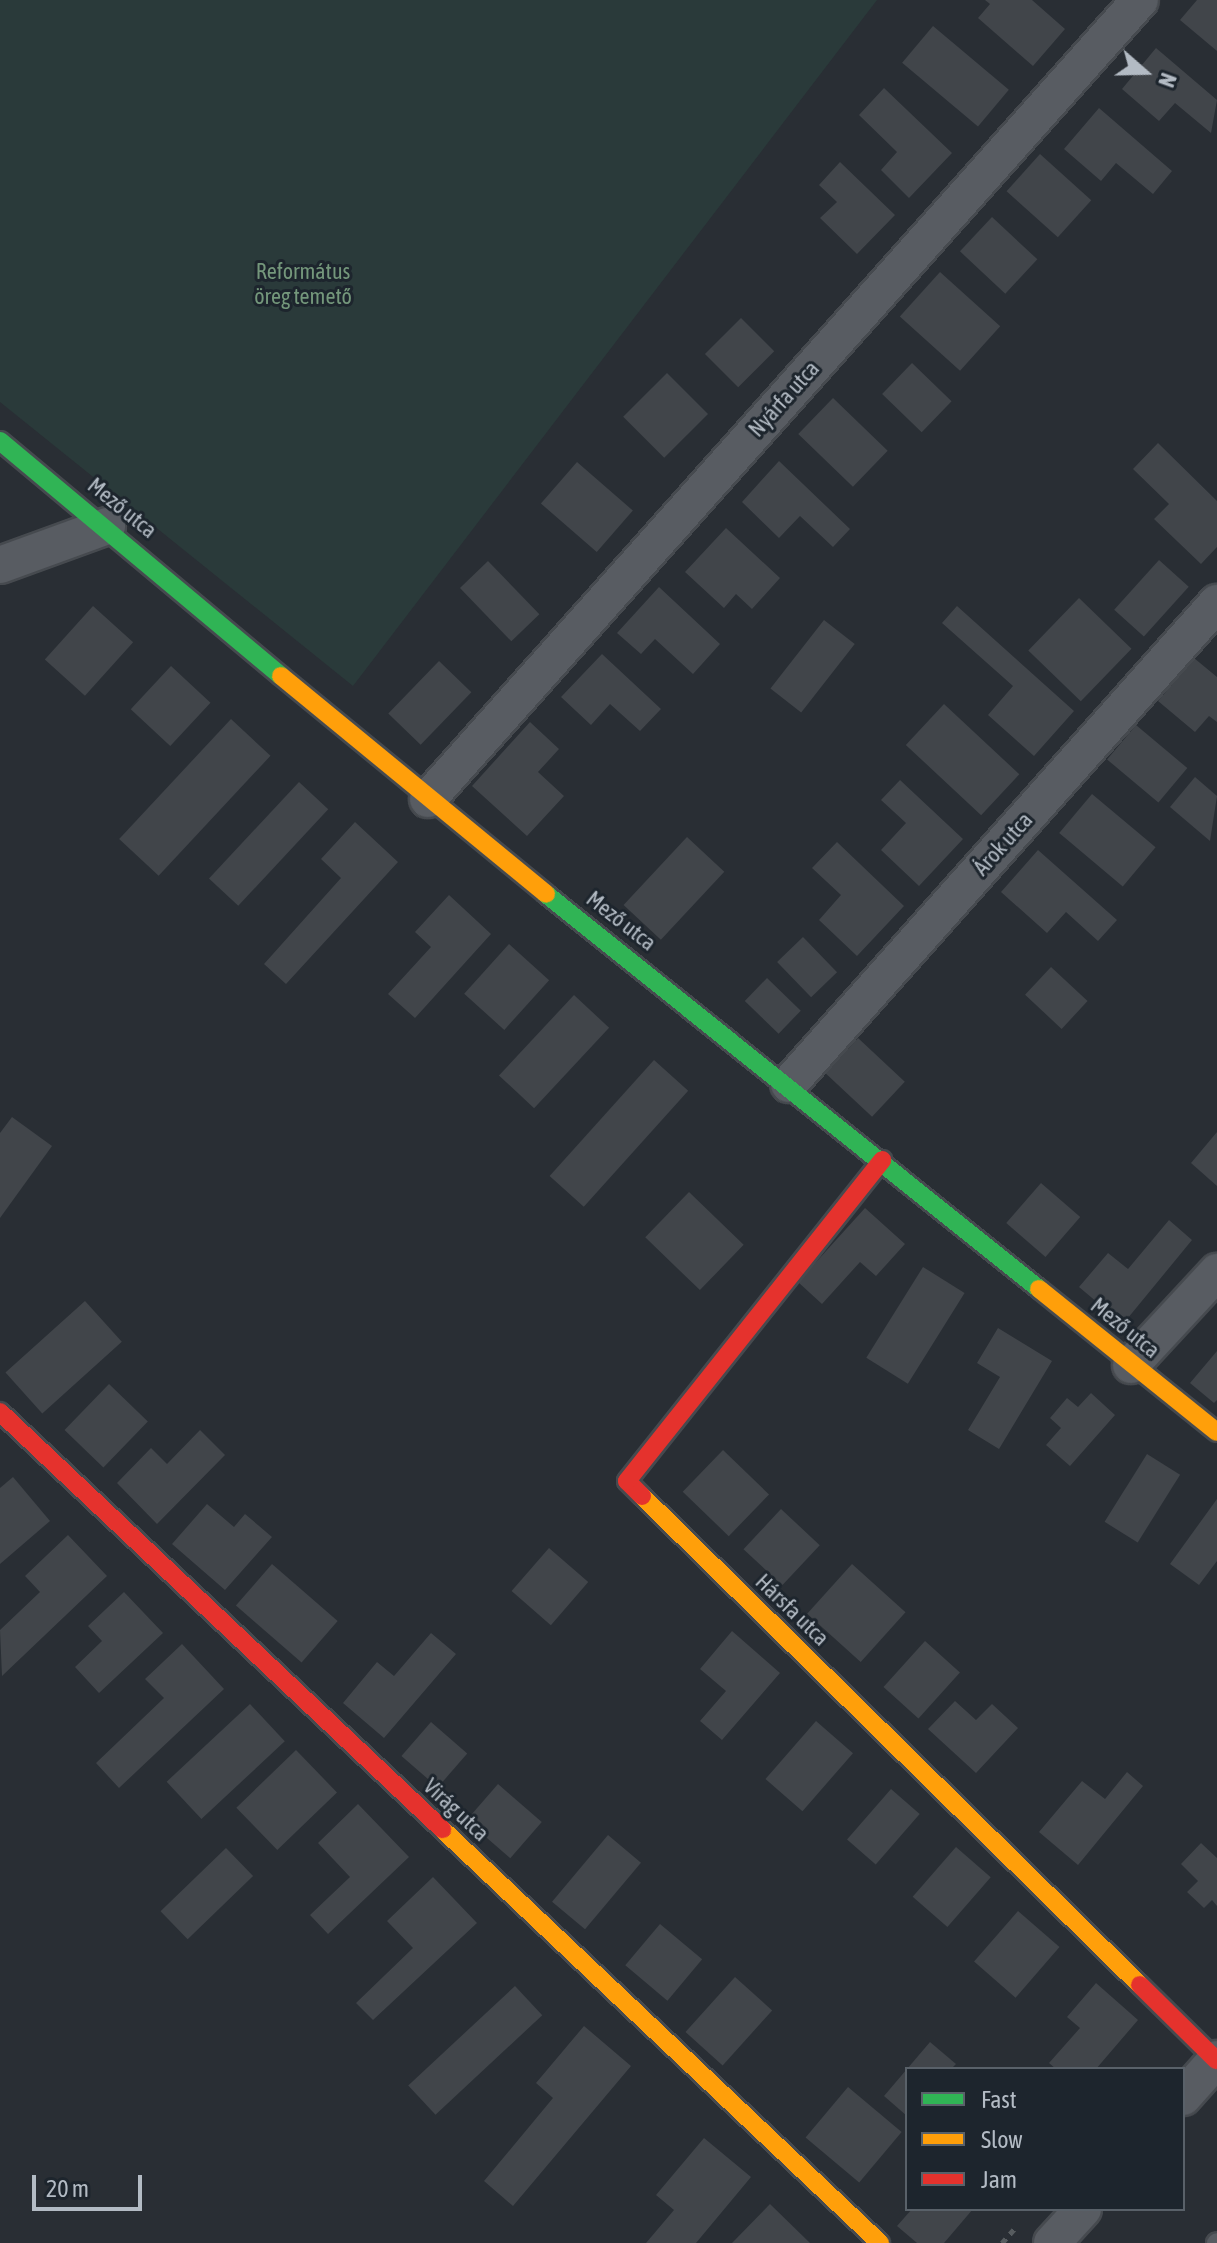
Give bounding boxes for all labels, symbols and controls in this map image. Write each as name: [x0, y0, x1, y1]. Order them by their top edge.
north arrow: [1105, 32, 1185, 112]
text: N: [1153, 70, 1182, 91]
park label: Református öreg temető: [254, 258, 352, 310]
street label: Nyárfa utca: [743, 356, 825, 442]
street label: Mező utca: [82, 472, 162, 544]
street label: Árok utca: [968, 807, 1038, 881]
street label: Mező utca: [581, 886, 661, 956]
street label: Mező utca: [1085, 1292, 1165, 1364]
street label: Hársfa utca: [750, 1569, 834, 1651]
street label: Virág utca: [418, 1773, 494, 1847]
legend: [905, 2067, 1185, 2211]
text: Fast: [981, 2086, 1017, 2113]
text: Slow: [981, 2126, 1023, 2153]
scale bar: [36, 2159, 146, 2209]
text: Jam: [981, 2166, 1017, 2193]
text: 20 m: [46, 2175, 89, 2202]

